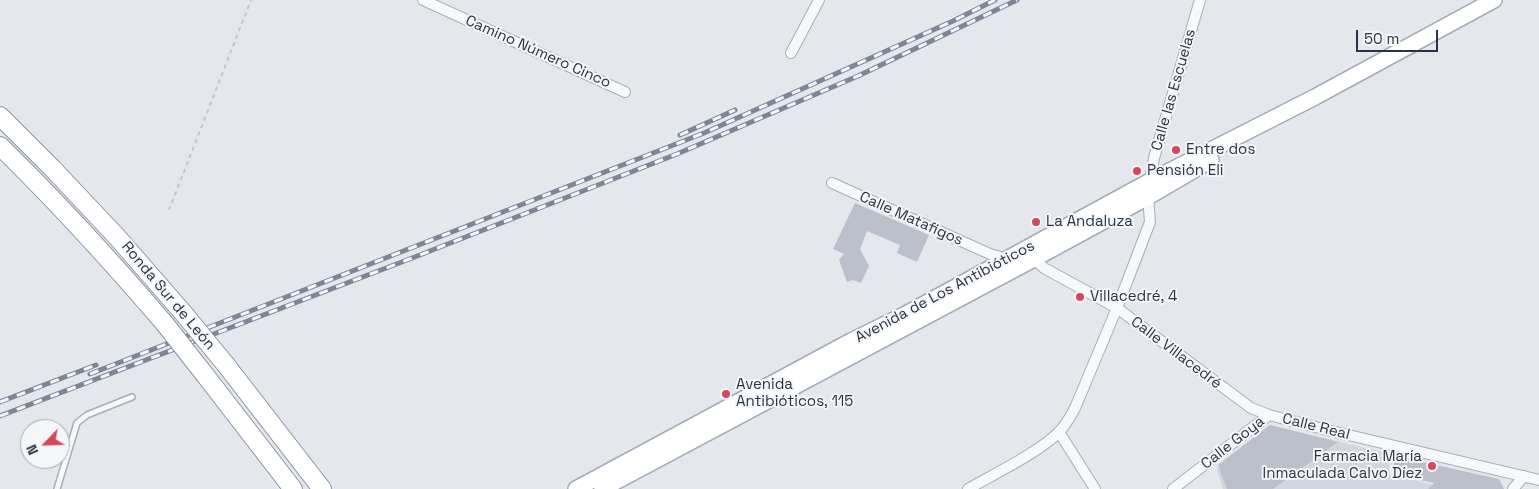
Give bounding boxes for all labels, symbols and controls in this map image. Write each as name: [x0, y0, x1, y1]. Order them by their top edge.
street label: Camino Número Cinco: [462, 12, 614, 92]
scale bar: [1359, 20, 1442, 52]
street label: Calle las Escuelas: [1148, 27, 1200, 153]
text: 50 m: [1364, 29, 1399, 48]
place label: Entre dos: [1186, 141, 1255, 159]
marker: Entre dos: [1170, 144, 1182, 156]
place label: Pensión Eli: [1147, 162, 1224, 180]
marker: Pensión Eli: [1131, 165, 1143, 177]
street label: Calle Matafigos: [857, 188, 965, 250]
place label: La Andaluza: [1046, 213, 1133, 231]
marker: La Andaluza: [1030, 216, 1042, 228]
street label: Avenida de Los Antibióticos: [852, 237, 1038, 347]
street label: Ronda Sur de León: [117, 238, 219, 354]
place label: Villacedré, 4: [1090, 288, 1177, 306]
marker: Villacedré, 4: [1074, 291, 1086, 303]
street label: Calle Villacedré: [1127, 313, 1225, 393]
place label: Avenida Antibióticos, 115: [736, 376, 853, 411]
marker: Avenida Antibióticos, 115: [720, 388, 732, 400]
street label: Calle Real: [1280, 410, 1352, 444]
street label: Calle Goya: [1198, 413, 1268, 473]
north arrow: [20, 419, 70, 469]
text: N: [22, 442, 42, 458]
place label: Farmacia María Inmaculada Calvo Díez: [1263, 448, 1422, 483]
marker: Farmacia María Inmaculada Calvo Díez: [1426, 460, 1438, 472]

